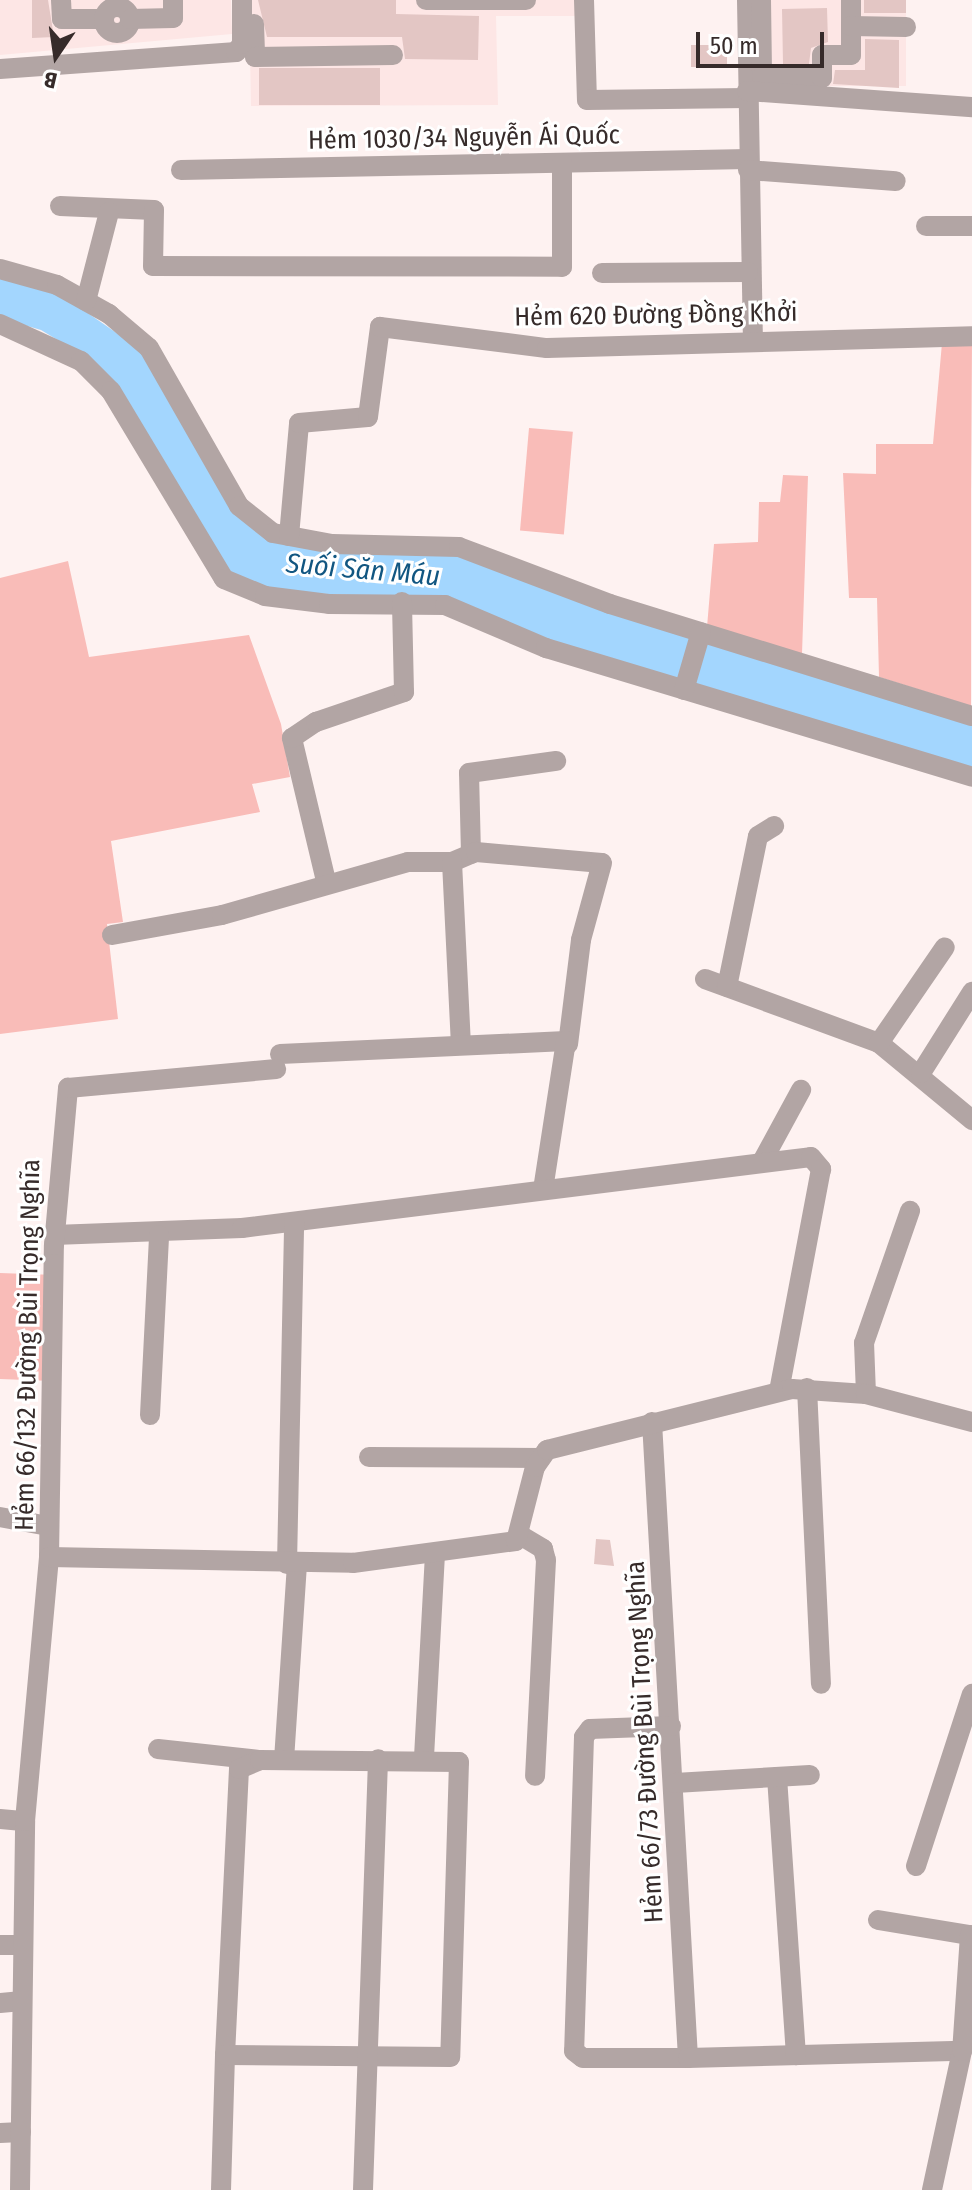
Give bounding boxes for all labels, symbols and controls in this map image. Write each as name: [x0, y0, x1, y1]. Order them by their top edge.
north arrow: [16, 16, 96, 96]
scale bar: [700, 16, 828, 66]
text: 50 m: [710, 32, 758, 60]
text: B: [41, 65, 60, 94]
street label: Hẻm 1030/34 Nguyễn Ái Quốc: [308, 120, 620, 156]
street label: Hẻm 620 Đường Đồng Khởi: [514, 297, 798, 333]
water label: Suối Săn Máu: [285, 547, 441, 593]
street label: Hẻm 66/132 Đường Bùi Trọng Nghĩa: [9, 1159, 47, 1531]
street label: Hẻm 66/73 Đường Bùi Trọng Nghĩa: [620, 1560, 670, 1924]

